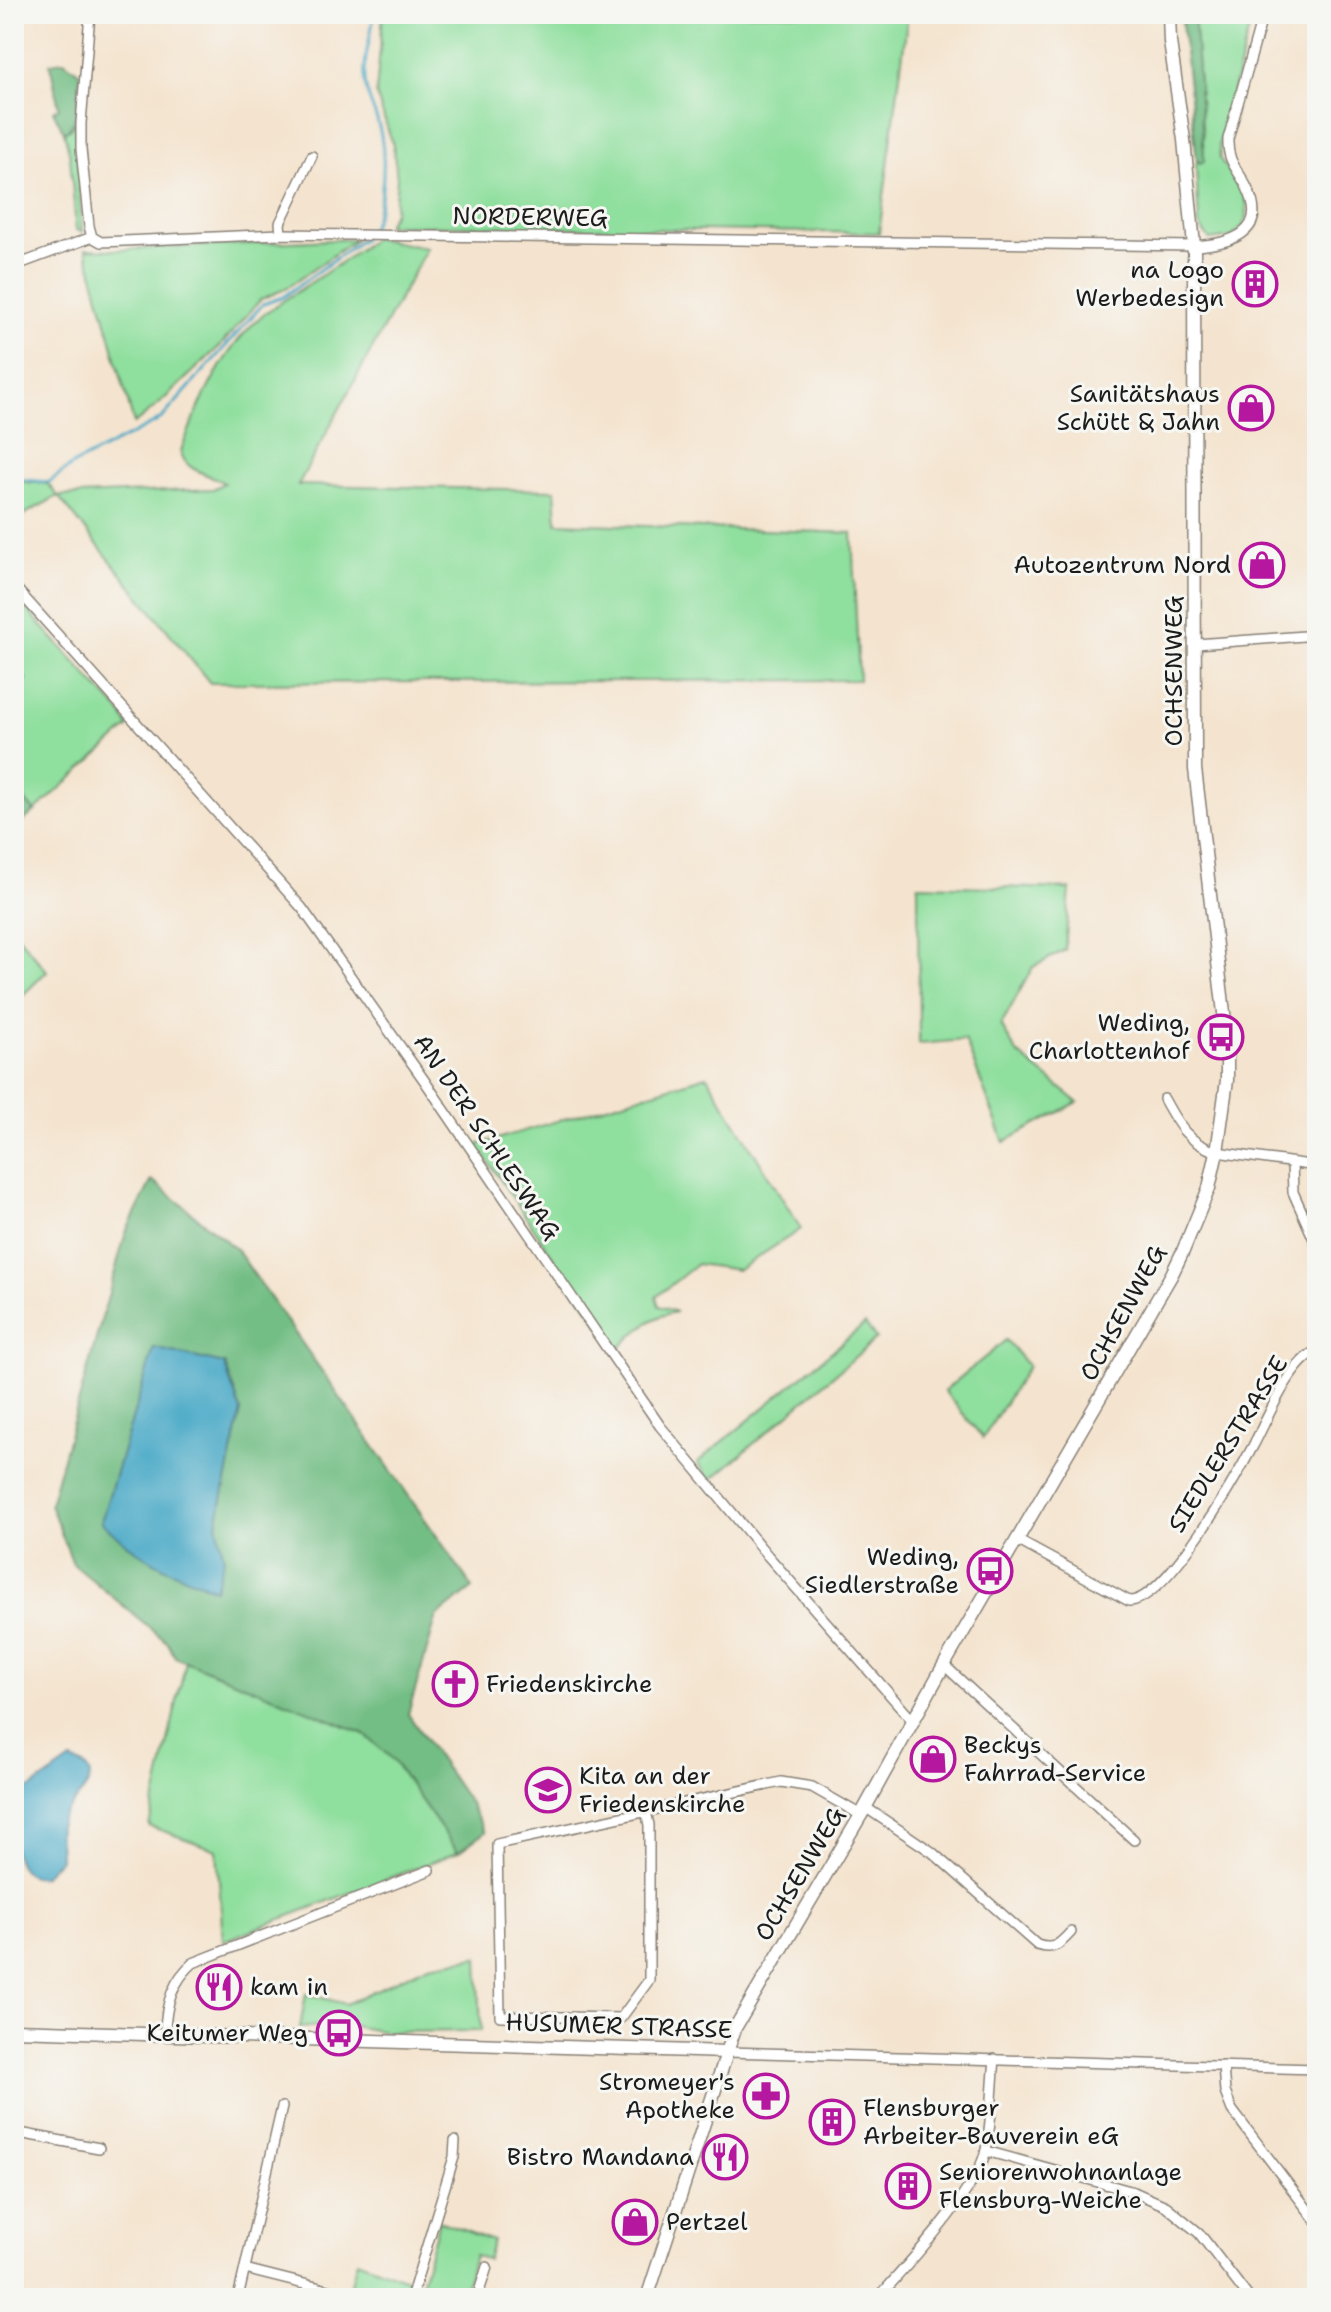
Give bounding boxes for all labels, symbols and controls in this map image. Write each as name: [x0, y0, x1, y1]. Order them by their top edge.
street label: NORDERWEG: [452, 200, 608, 234]
place label: na Logo Werbedesign: [1075, 254, 1224, 314]
building icon: na Logo Werbedesign: [1231, 260, 1279, 308]
place label: Sanitätshaus Schütt & Jahn: [1057, 378, 1220, 438]
shop icon: Sanitätshaus Schütt & Jahn: [1227, 384, 1275, 432]
shop icon: Autozentrum Nord: [1238, 541, 1286, 589]
place label: Autozentrum Nord: [1013, 549, 1231, 581]
street label: OCHSENWEG: [1158, 596, 1190, 746]
place label: Weding, Charlottenhof: [1029, 1007, 1191, 1067]
bus stop icon: Weding, Charlottenhof: [1197, 1013, 1245, 1061]
street label: AN DER SCHLESWAG: [406, 1028, 568, 1246]
street label: OCHSENWEG: [1072, 1239, 1174, 1387]
street label: SIEDLERSTRASSE: [1161, 1349, 1295, 1539]
place label: Weding, Siedlerstraße: [805, 1541, 959, 1601]
bus stop icon: Weding, Siedlerstraße: [966, 1547, 1014, 1595]
church icon: Friedenskirche: [431, 1660, 479, 1708]
place label: Friedenskirche: [486, 1668, 653, 1700]
place label: Beckys Fahrrad-Service: [964, 1729, 1146, 1789]
shop icon: Beckys Fahrrad-Service: [909, 1735, 957, 1783]
place label: Kita an der Friedenskirche: [579, 1760, 746, 1820]
school or university icon: Kita an der Friedenskirche: [524, 1766, 572, 1814]
street label: OCHSENWEG: [747, 1801, 853, 1947]
restaurant icon: kam in: [195, 1963, 243, 2011]
place label: kam in: [250, 1971, 328, 2003]
street label: HUSUMER STRASSE: [505, 2006, 733, 2046]
bus stop icon: Keitumer Weg: [315, 2009, 363, 2057]
place label: Keitumer Weg: [147, 2017, 308, 2049]
place label: Stromeyer's Apotheke: [599, 2066, 735, 2126]
pharmacy icon: Stromeyer's Apotheke: [742, 2072, 790, 2120]
place label: Flensburger Arbeiter-Bauverein eG: [863, 2092, 1119, 2152]
building icon: Flensburger Arbeiter-Bauverein eG: [808, 2098, 856, 2146]
restaurant icon: Bistro Mandana: [701, 2133, 749, 2181]
place label: Bistro Mandana: [507, 2141, 694, 2173]
place label: Seniorenwohnanlage Flensburg-Weiche: [939, 2156, 1182, 2216]
building icon: Seniorenwohnanlage Flensburg-Weiche: [884, 2162, 932, 2210]
shop icon: Pertzel: [611, 2198, 659, 2246]
place label: Pertzel: [666, 2206, 748, 2238]

